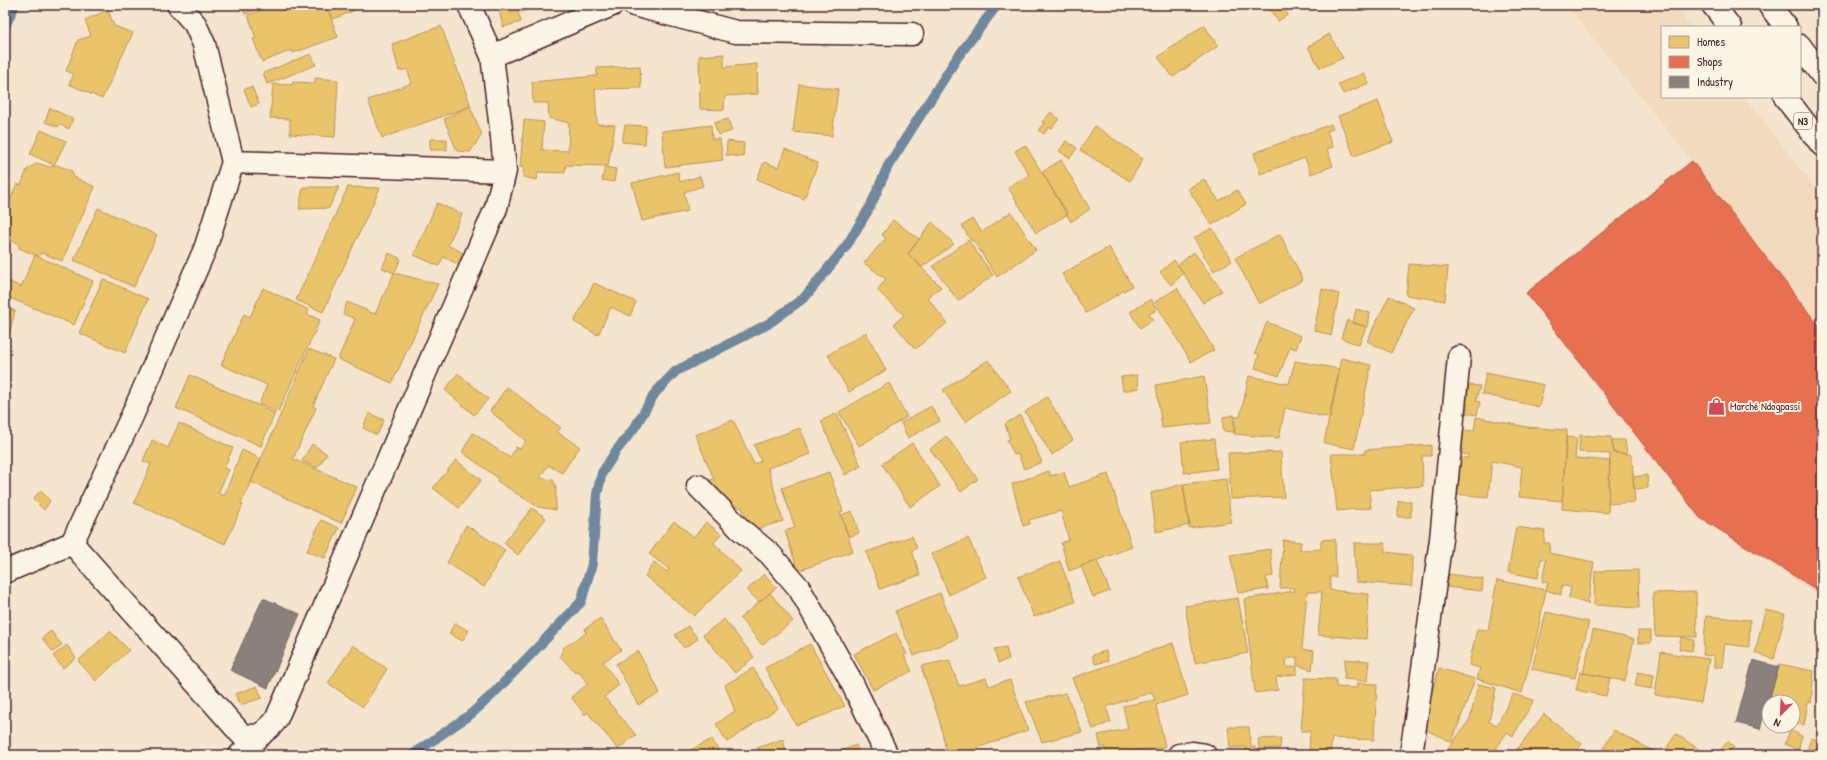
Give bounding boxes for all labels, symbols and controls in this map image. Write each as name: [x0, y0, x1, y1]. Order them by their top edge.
legend: [1661, 26, 1801, 98]
text: Homes: [1697, 33, 1725, 50]
text: Shops: [1697, 53, 1723, 70]
text: Industry: [1697, 73, 1733, 90]
road number: N3: [1794, 113, 1812, 129]
shop icon: Marché Ndogpassi: [1707, 396, 1727, 416]
place label: Marché Ndogpassi: [1730, 399, 1800, 413]
north arrow: [1761, 694, 1801, 734]
text: N: [1771, 715, 1782, 731]

